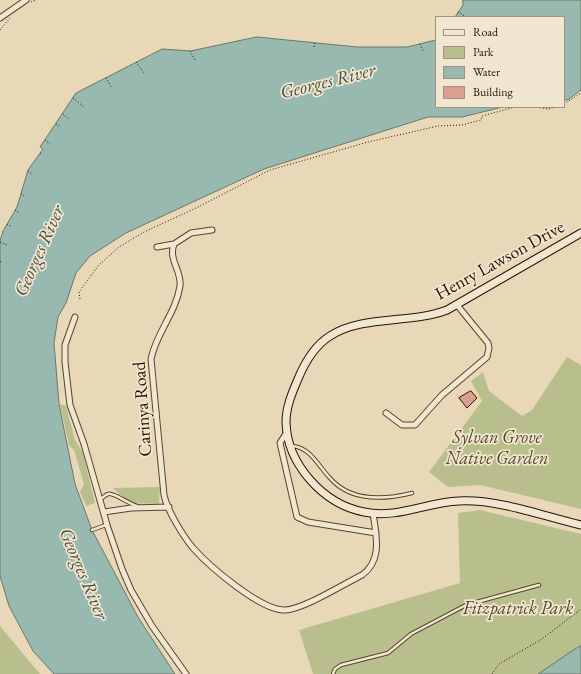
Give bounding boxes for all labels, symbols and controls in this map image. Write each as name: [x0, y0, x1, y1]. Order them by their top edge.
legend: [435, 16, 565, 108]
text: Road: [473, 24, 498, 40]
text: Park: [473, 44, 493, 60]
water label: Georges River: [278, 59, 378, 105]
text: Water: [473, 64, 500, 80]
text: Building: [473, 84, 513, 100]
water label: Georges River: [10, 202, 70, 300]
street label: Henry Lawson Drive: [432, 217, 568, 305]
street label: Carinya Road: [129, 361, 157, 457]
park label: Sylvan Grove Native Garden: [446, 427, 548, 470]
water label: Georges River: [53, 525, 113, 623]
park label: Fitzpatrick Park: [463, 598, 573, 620]

